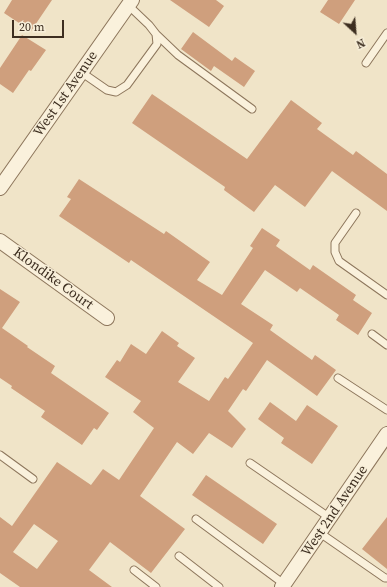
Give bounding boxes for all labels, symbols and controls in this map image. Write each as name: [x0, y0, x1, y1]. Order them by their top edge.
scale bar: [14, 12, 66, 38]
north arrow: [335, 12, 375, 52]
text: 20 m: [19, 19, 45, 35]
text: N: [354, 35, 367, 52]
street label: West 1st Avenue: [30, 48, 102, 140]
street label: Klondike Court: [10, 244, 96, 314]
street label: West 2nd Avenue: [298, 462, 372, 560]

